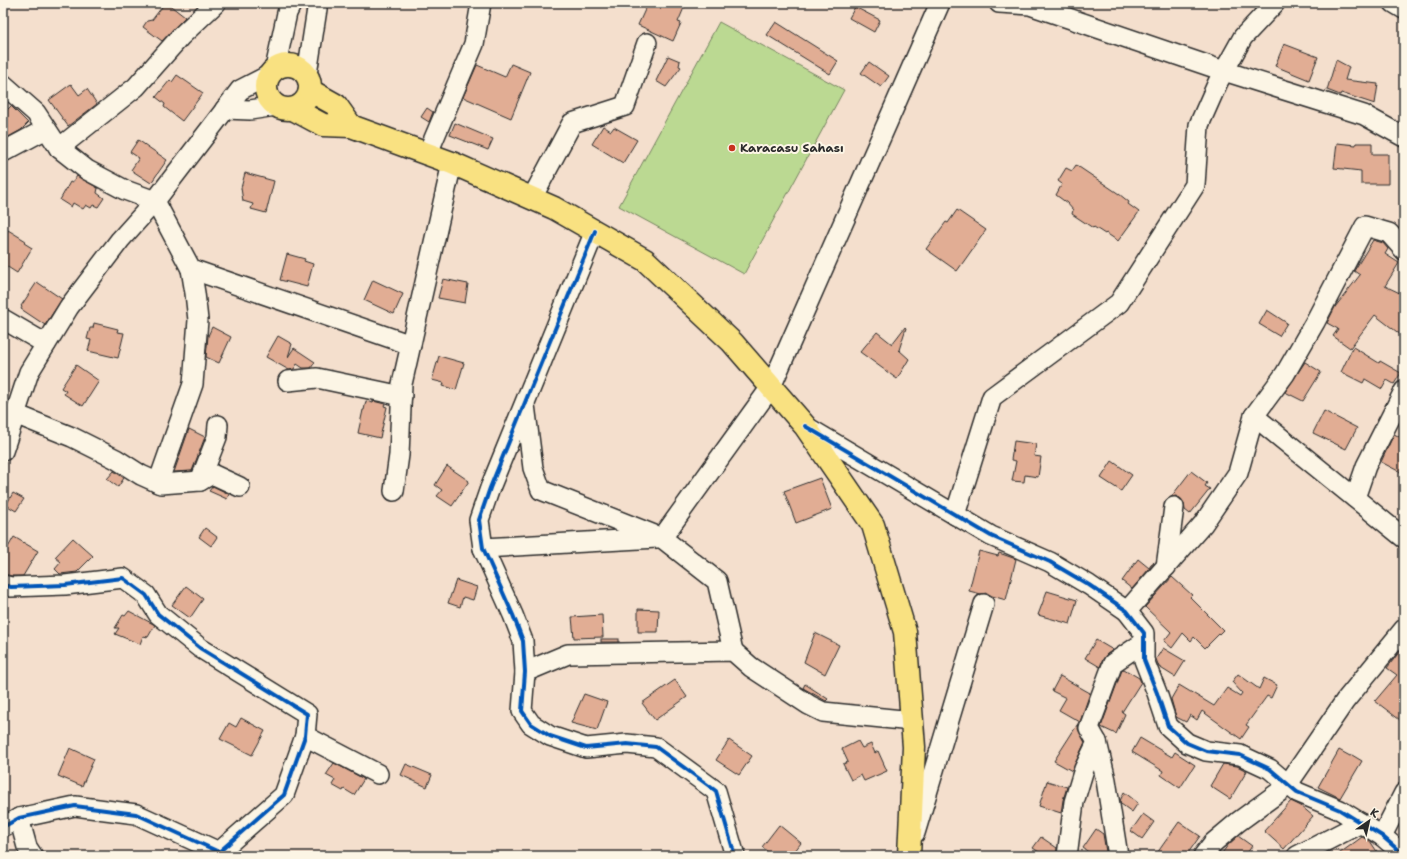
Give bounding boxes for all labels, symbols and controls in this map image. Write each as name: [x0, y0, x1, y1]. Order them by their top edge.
place label: Karacasu Sahası: [740, 140, 844, 156]
marker: Karacasu Sahası: [727, 143, 737, 153]
north arrow: [1349, 801, 1389, 841]
text: K: [1367, 805, 1382, 822]

